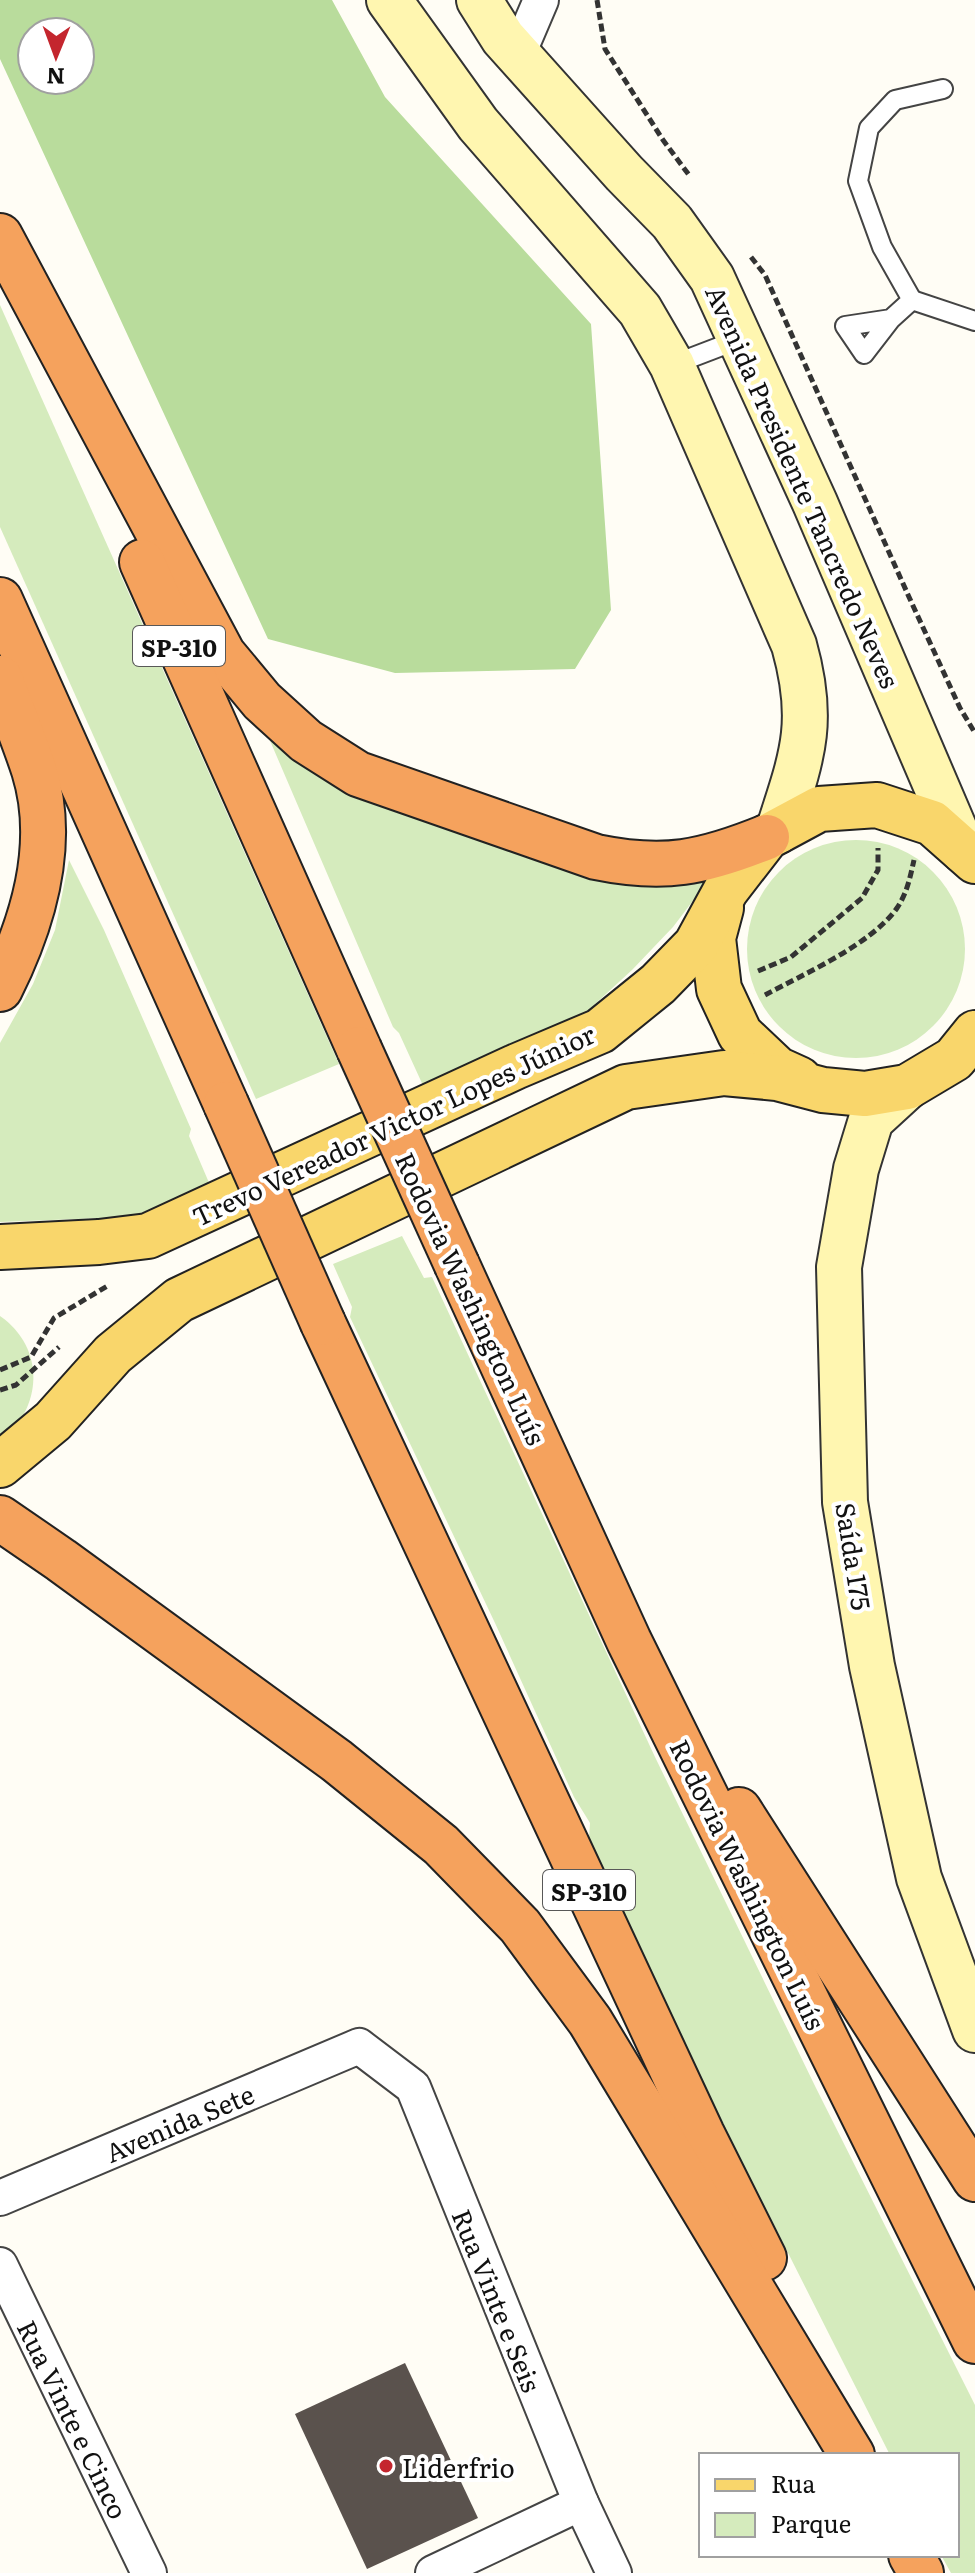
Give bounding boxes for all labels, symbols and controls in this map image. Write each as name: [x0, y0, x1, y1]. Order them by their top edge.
north arrow: [16, 16, 96, 96]
text: N: [46, 61, 65, 94]
street label: Avenida Presidente Tancredo Neves: [697, 278, 911, 694]
road number: SP-310: [133, 626, 225, 666]
street label: Trevo Vereador Victor Lopes Júnior: [185, 1013, 601, 1235]
street label: Rodovia Washington Luís: [387, 1145, 557, 1451]
street label: Saída 175: [827, 1499, 883, 1613]
street label: Rodovia Washington Luís: [662, 1732, 836, 2036]
road number: SP-310: [543, 1870, 635, 1910]
street label: Avenida Sete: [99, 2073, 259, 2171]
street label: Rua Vinte e Seis: [443, 2203, 553, 2397]
street label: Rua Vinte e Cinco: [9, 2313, 139, 2525]
place label: Liderfrio: [402, 2447, 515, 2486]
legend: [699, 2453, 959, 2557]
marker: Liderfrio: [377, 2457, 395, 2475]
text: Rua: [771, 2465, 816, 2500]
text: Parque: [771, 2505, 851, 2540]

